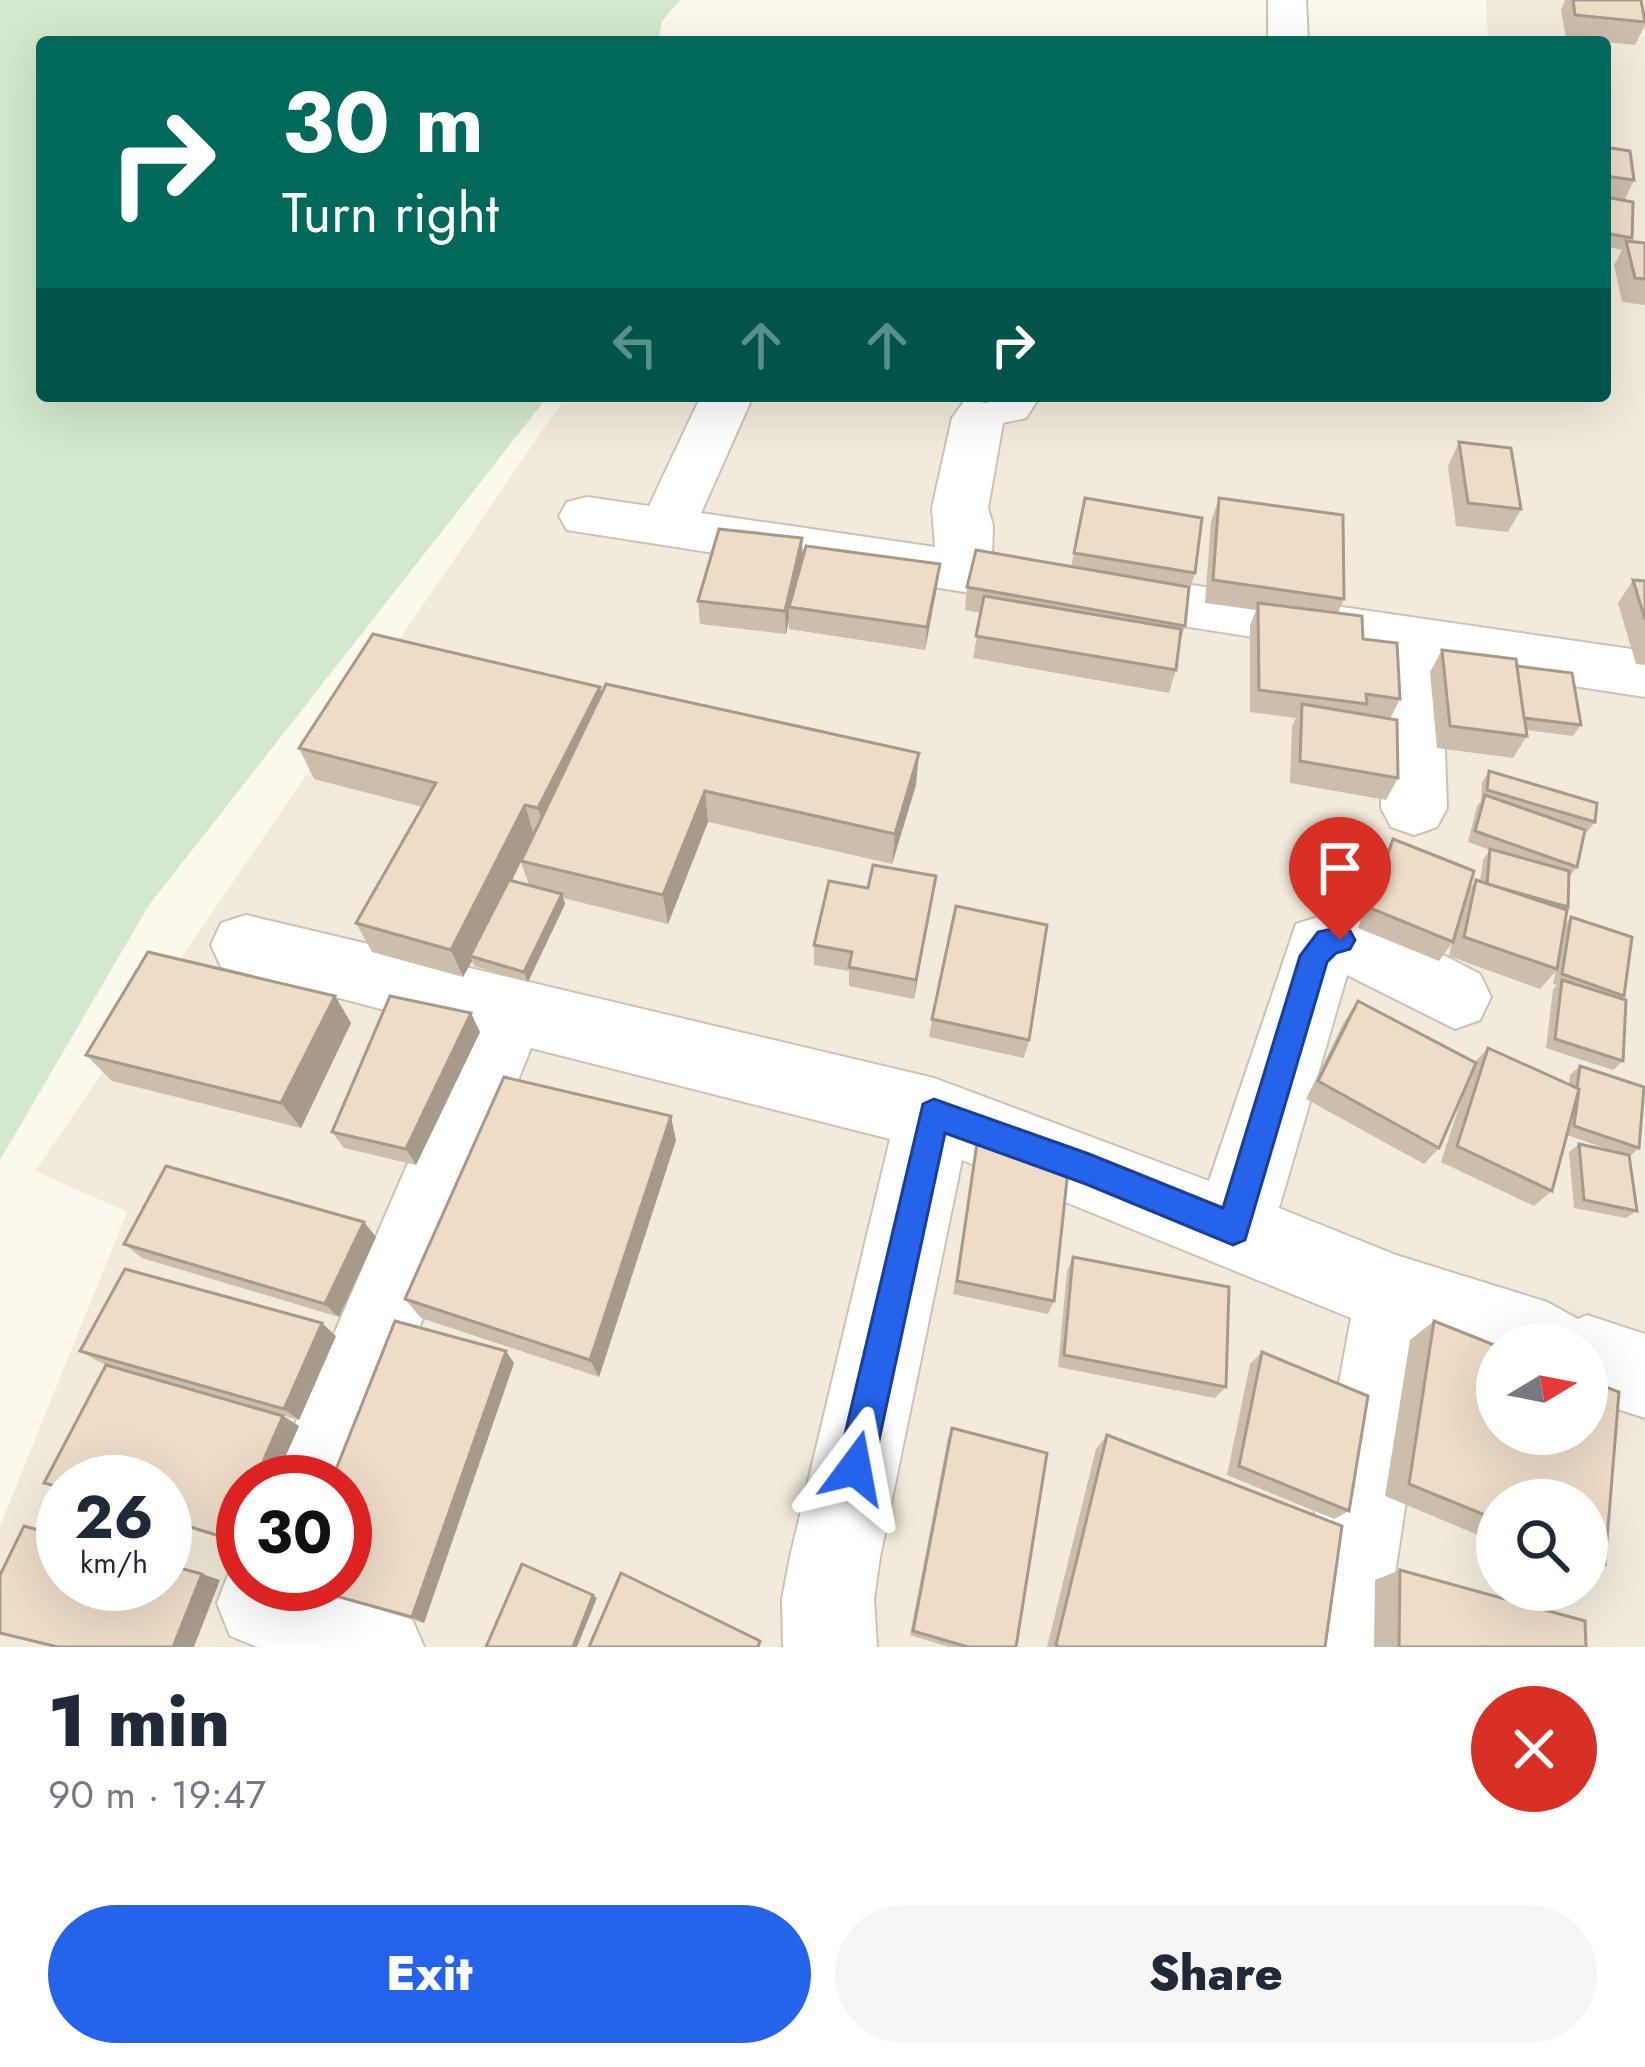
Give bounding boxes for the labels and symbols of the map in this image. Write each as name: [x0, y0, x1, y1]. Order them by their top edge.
pin: [1289, 817, 1391, 940]
north arrow: [1476, 1323, 1608, 1455]
position arrow: [792, 1405, 918, 1531]
speed limit sign: 30: [216, 1455, 372, 1611]

